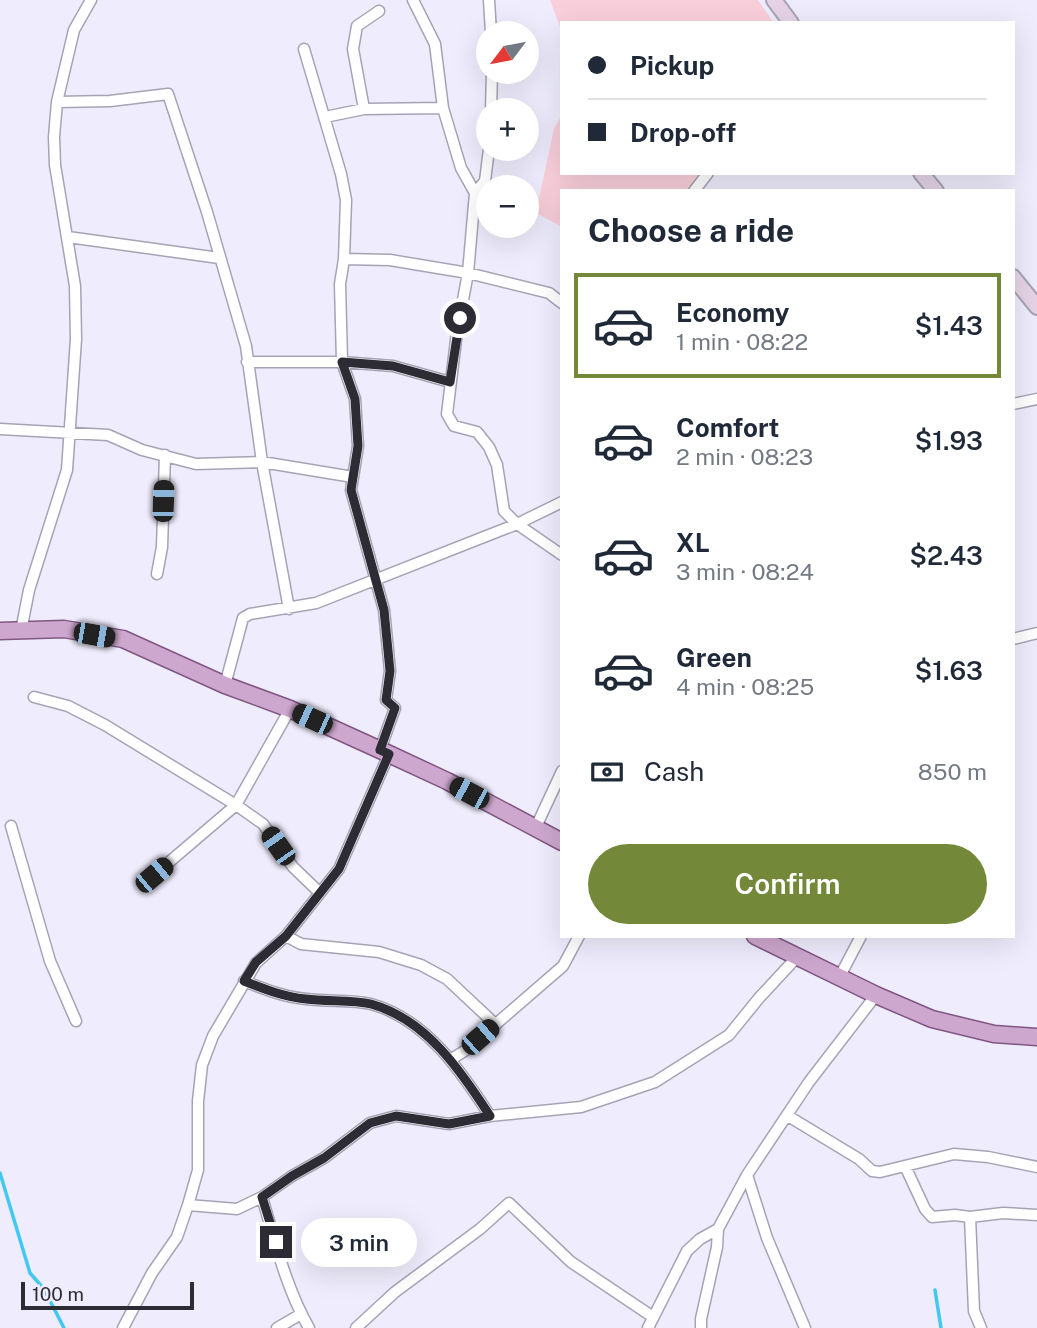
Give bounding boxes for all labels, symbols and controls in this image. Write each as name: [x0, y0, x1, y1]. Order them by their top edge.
north arrow: [476, 21, 539, 84]
map controls: [476, 21, 539, 238]
text: Pickup: [630, 50, 714, 81]
button: +: [476, 98, 539, 161]
text: Drop-off: [630, 117, 736, 148]
button: −: [476, 175, 539, 238]
text: Choose a ride: [588, 212, 794, 249]
icon: car: [592, 294, 655, 357]
text: Economy: [676, 297, 789, 328]
route start: [444, 302, 476, 334]
text: $1.43: [915, 310, 983, 341]
text: 1 min · 08:22: [676, 328, 808, 355]
icon: car: [592, 409, 655, 472]
text: Comfort: [676, 412, 779, 443]
text: $1.93: [915, 425, 983, 456]
text: 2 min · 08:23: [676, 443, 813, 470]
car: [152, 480, 175, 522]
icon: car: [592, 524, 655, 587]
text: XL: [676, 527, 710, 558]
text: $2.43: [910, 540, 983, 571]
text: 3 min · 08:24: [676, 558, 814, 585]
car: [72, 621, 117, 649]
icon: car: [592, 639, 655, 702]
text: Green: [676, 642, 752, 673]
text: $1.63: [915, 655, 983, 686]
text: 4 min · 08:25: [676, 673, 814, 700]
car: [289, 701, 336, 737]
icon: cash: [588, 753, 626, 791]
text: Cash: [644, 756, 704, 787]
text: 850 m: [918, 758, 987, 785]
car: [446, 774, 493, 812]
car: [258, 823, 299, 869]
button: Confirm: [588, 844, 987, 924]
car: [132, 853, 177, 897]
car: [458, 1015, 503, 1059]
callout: 3 min: [300, 1218, 416, 1266]
route end: [260, 1226, 292, 1258]
text: 3 min: [329, 1229, 389, 1256]
scale bar: [21, 1279, 194, 1311]
text: 100 m: [32, 1283, 84, 1305]

